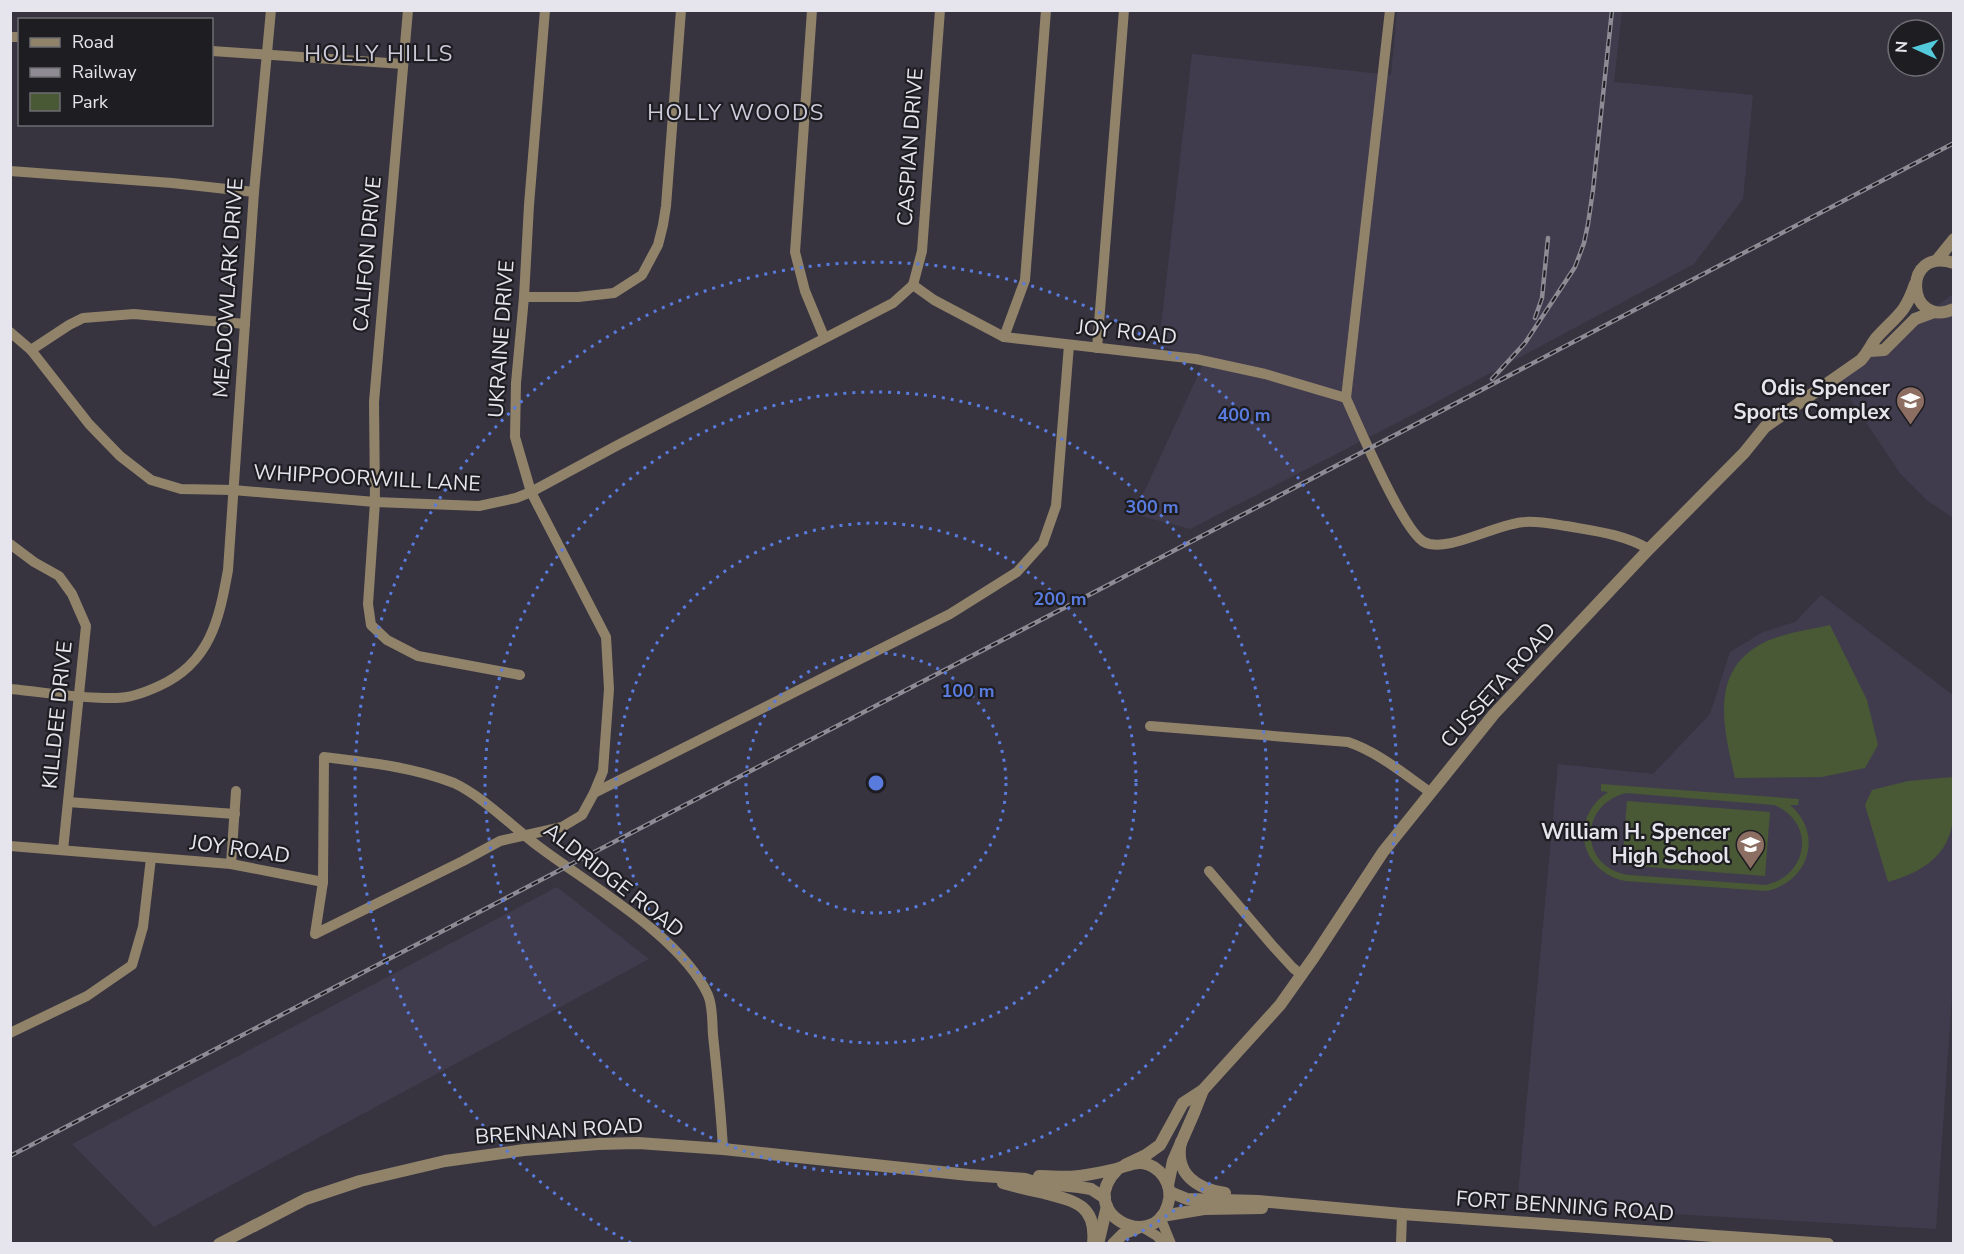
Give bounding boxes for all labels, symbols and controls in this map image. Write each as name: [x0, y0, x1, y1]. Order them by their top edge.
legend: [18, 18, 213, 126]
north arrow: [1886, 18, 1946, 78]
text: Road: [72, 30, 114, 54]
district label: HOLLY HILLS: [304, 39, 454, 69]
text: N: [1891, 40, 1913, 54]
text: Railway: [72, 60, 137, 84]
street label: CASPIAN DRIVE: [891, 67, 929, 227]
text: Park: [72, 90, 109, 114]
district label: HOLLY WOODS: [647, 98, 825, 128]
street label: CALIFON DRIVE: [346, 175, 388, 333]
street label: MEADOWLARK DRIVE: [206, 177, 250, 399]
street label: UKRAINE DRIVE: [482, 259, 520, 419]
street label: JOY ROAD: [1075, 313, 1178, 351]
place label: Odis Spencer Sports Complex: [1733, 374, 1891, 426]
school or university icon: Odis Spencer Sports Complex: [1895, 384, 1927, 426]
text: 400 m: [1217, 403, 1271, 427]
street label: WHIPPOORWILL LANE: [253, 458, 481, 498]
text: 300 m: [1125, 495, 1179, 519]
text: 200 m: [1033, 587, 1087, 611]
street label: CUSSETA ROAD: [1434, 616, 1562, 754]
street label: KILLDEE DRIVE: [35, 640, 79, 790]
text: 100 m: [941, 679, 995, 703]
centre of rings: [866, 773, 886, 793]
street label: ALDRIDGE ROAD: [538, 816, 690, 944]
place label: William H. Spencer High School: [1541, 818, 1731, 870]
street label: JOY ROAD: [187, 828, 292, 870]
school or university icon: William H. Spencer High School: [1735, 828, 1767, 870]
street label: BRENNAN ROAD: [474, 1111, 644, 1151]
street label: FORT BENNING ROAD: [1455, 1184, 1675, 1228]

